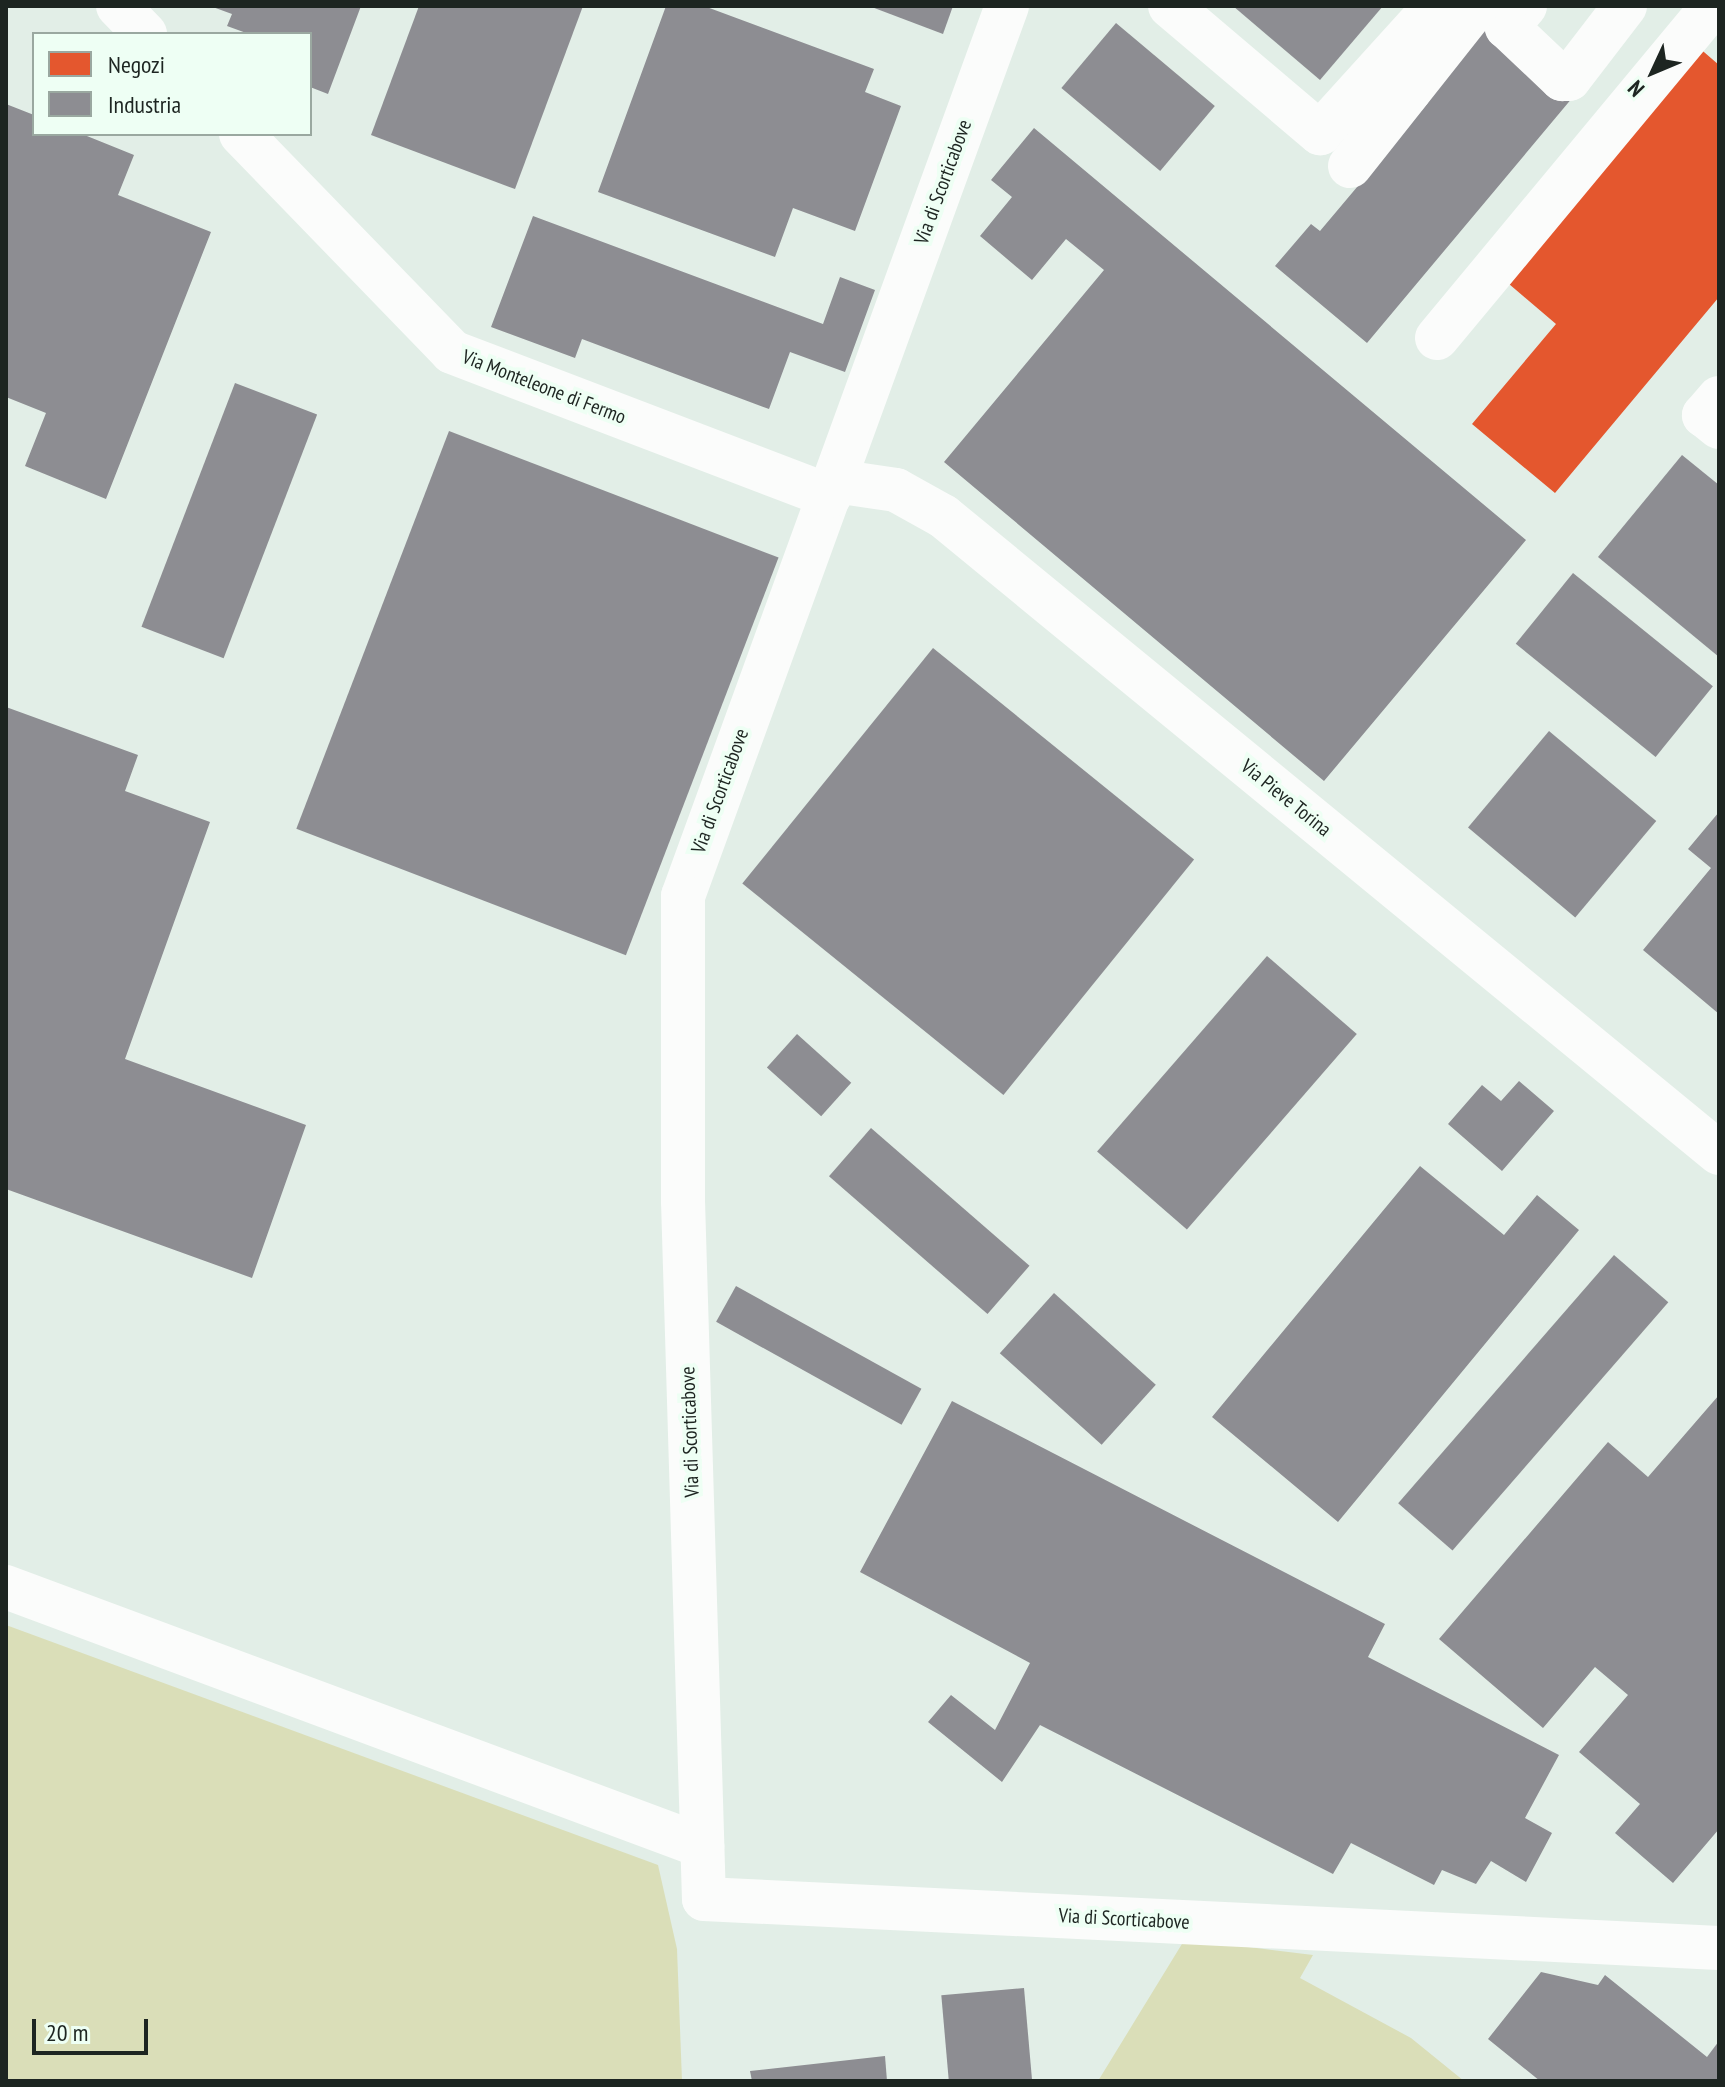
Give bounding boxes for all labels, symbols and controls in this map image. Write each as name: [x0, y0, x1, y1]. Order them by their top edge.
legend: [32, 32, 312, 136]
north arrow: [1613, 32, 1693, 112]
text: Negozi: [108, 49, 165, 80]
text: N: [1622, 75, 1650, 103]
text: Industria: [108, 89, 181, 120]
street label: Via di Scorticabove: [909, 116, 977, 248]
street label: Via Monteleone di Fermo: [459, 345, 629, 429]
street label: Via di Scorticabove: [686, 725, 754, 857]
street label: Via Pieve Torina: [1236, 754, 1336, 842]
street label: Via di Scorticabove: [676, 1366, 704, 1498]
street label: Via di Scorticabove: [1058, 1904, 1190, 1934]
scale bar: [36, 2003, 152, 2053]
text: 20 m: [46, 2017, 88, 2048]

